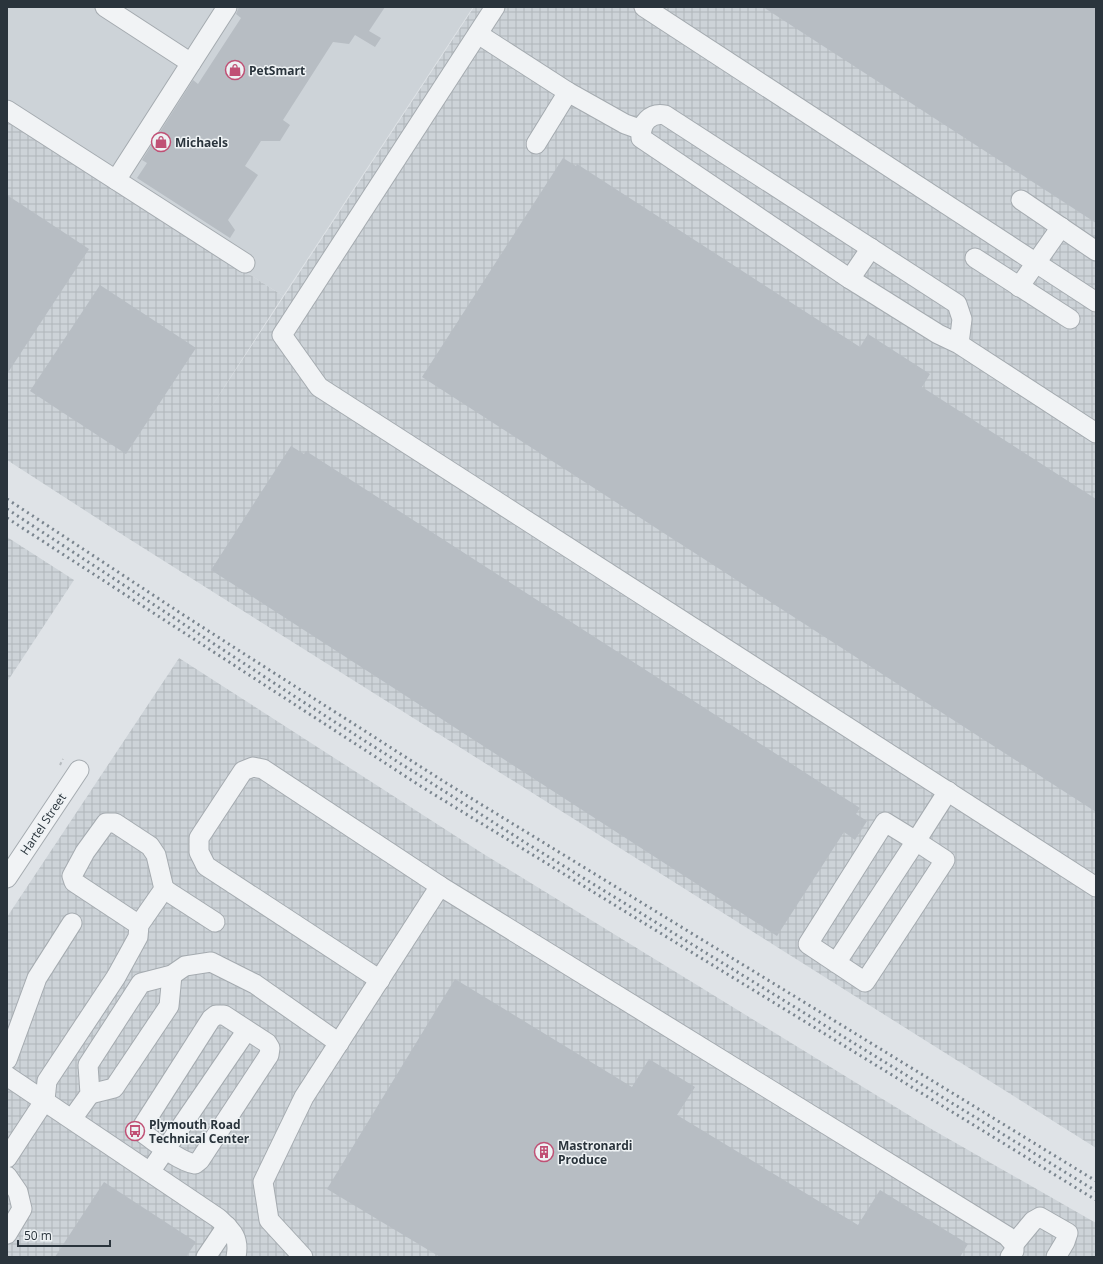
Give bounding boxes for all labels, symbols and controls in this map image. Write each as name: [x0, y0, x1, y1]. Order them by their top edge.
shop icon: PetSmart: [224, 59, 246, 81]
place label: PetSmart: [249, 62, 305, 79]
shop icon: Michaels: [150, 131, 172, 153]
place label: Michaels: [175, 134, 228, 151]
street label: Hartel Street: [16, 790, 70, 858]
place label: Plymouth Road Technical Center: [149, 1116, 250, 1147]
bus stop icon: Plymouth Road Technical Center: [124, 1120, 146, 1142]
place label: Mastronardi Produce: [558, 1137, 632, 1168]
building icon: Mastronardi Produce: [533, 1141, 555, 1163]
scale bar: [18, 1222, 110, 1248]
text: 50 m: [24, 1227, 52, 1244]

